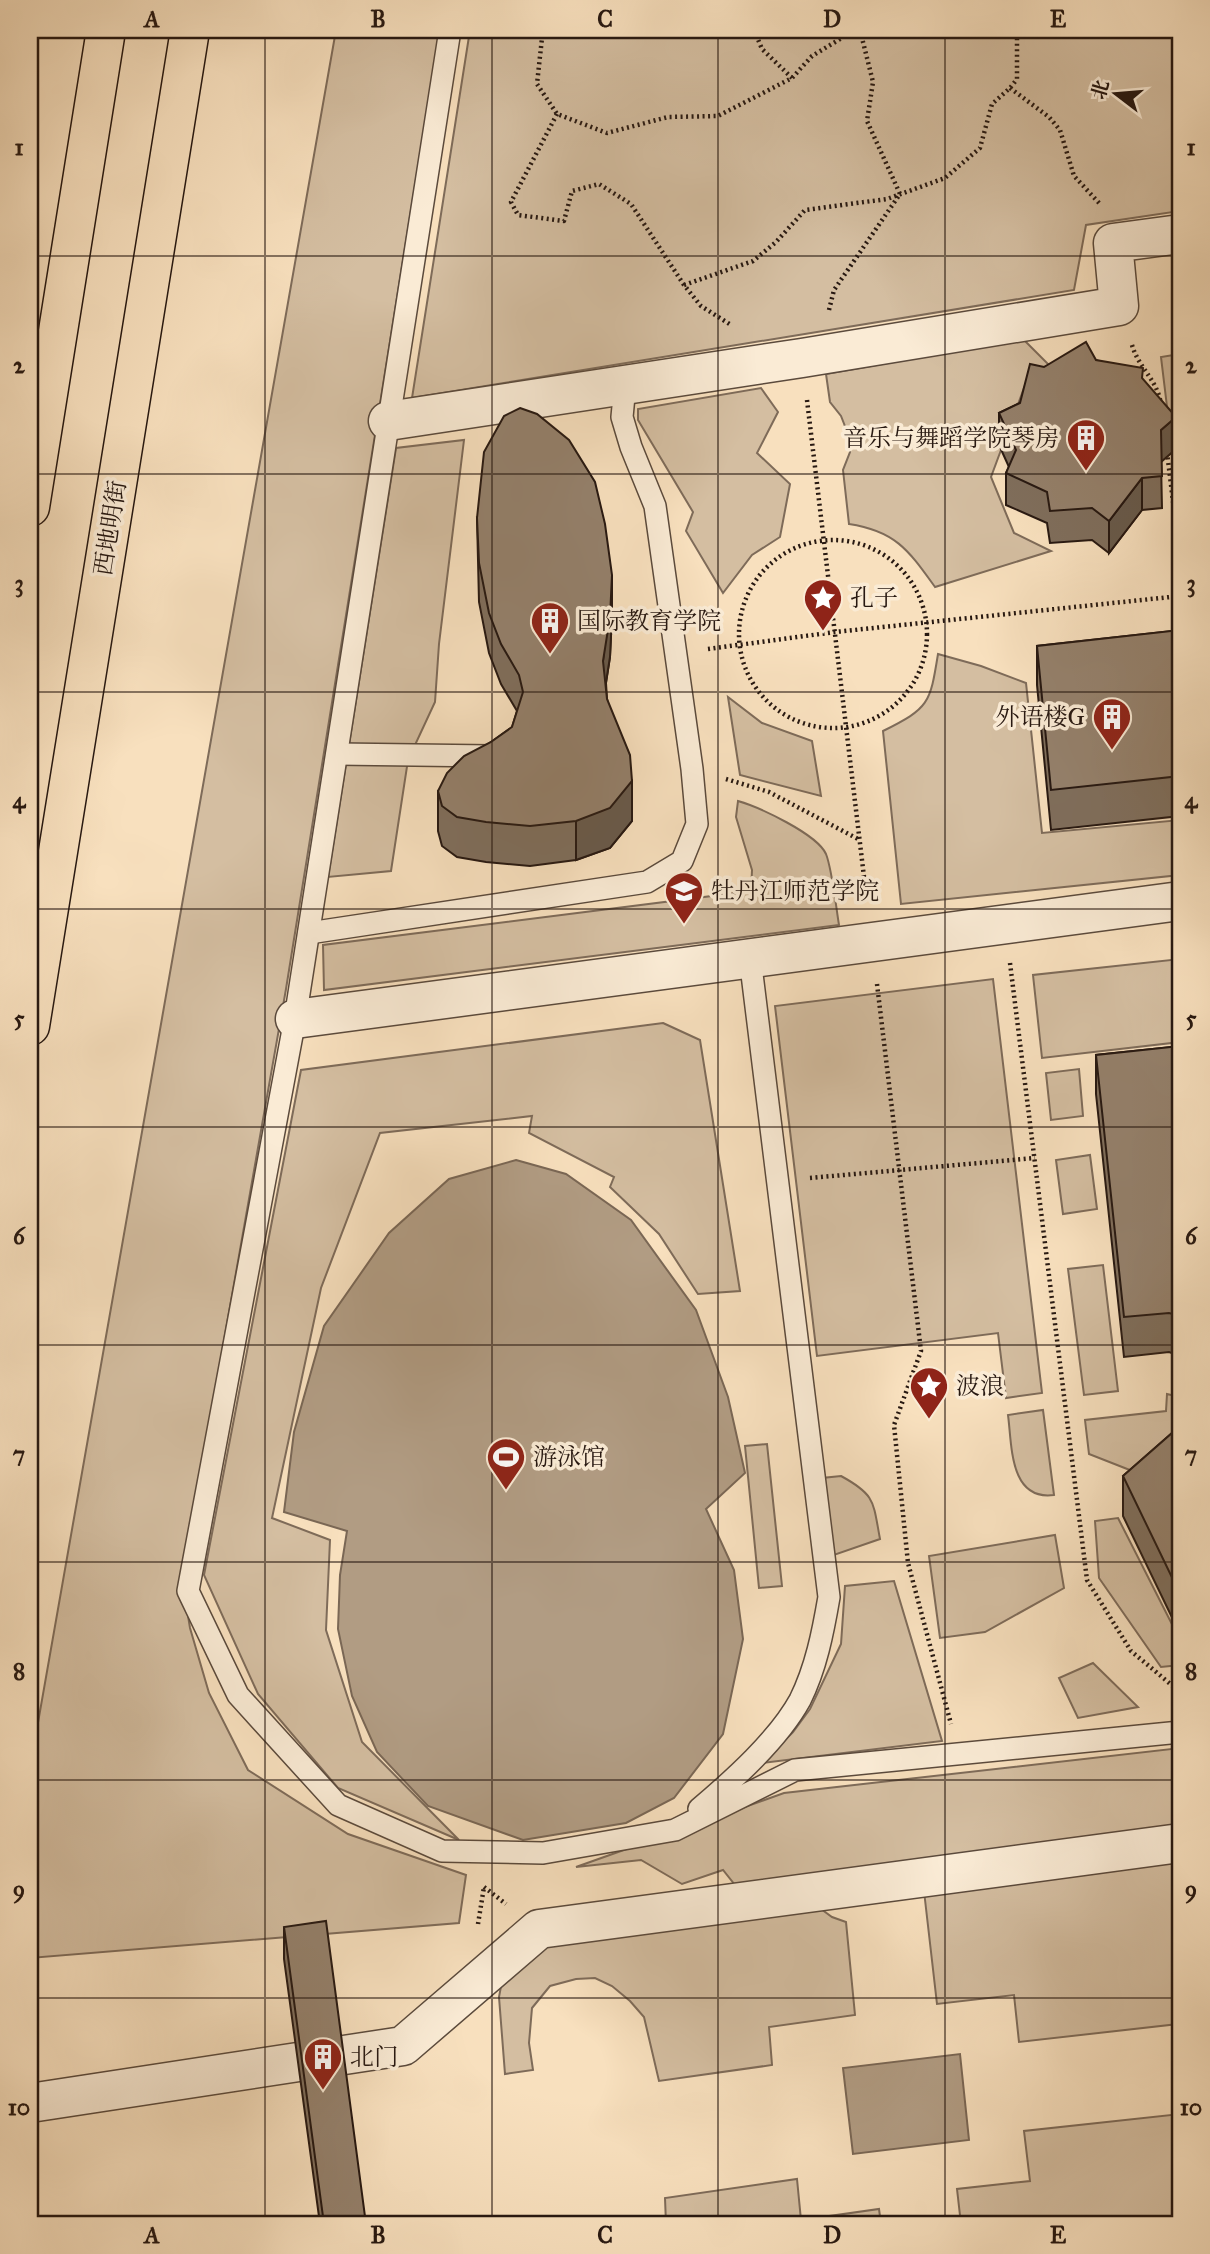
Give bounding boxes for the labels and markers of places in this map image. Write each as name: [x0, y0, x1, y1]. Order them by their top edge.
building icon: 音乐与舞蹈学院琴房: [1065, 417, 1107, 472]
place label: 音乐与舞蹈学院琴房: [843, 423, 1059, 453]
place icon: 孔子: [802, 577, 844, 632]
place label: 孔子: [850, 583, 898, 613]
building icon: 国际教育学院: [529, 600, 571, 655]
place label: 国际教育学院: [577, 606, 721, 636]
building icon: 外语楼G: [1091, 696, 1133, 751]
place label: 外语楼G: [995, 702, 1085, 732]
school or university icon: 牡丹江师范学院: [663, 870, 705, 925]
place label: 牡丹江师范学院: [711, 876, 879, 906]
place icon: 波浪: [908, 1365, 950, 1420]
place label: 波浪: [956, 1371, 1004, 1401]
sports icon: 游泳馆: [485, 1436, 527, 1491]
place label: 游泳馆: [533, 1442, 605, 1472]
building icon: 北门: [302, 2036, 344, 2091]
place label: 北门: [350, 2042, 398, 2072]

